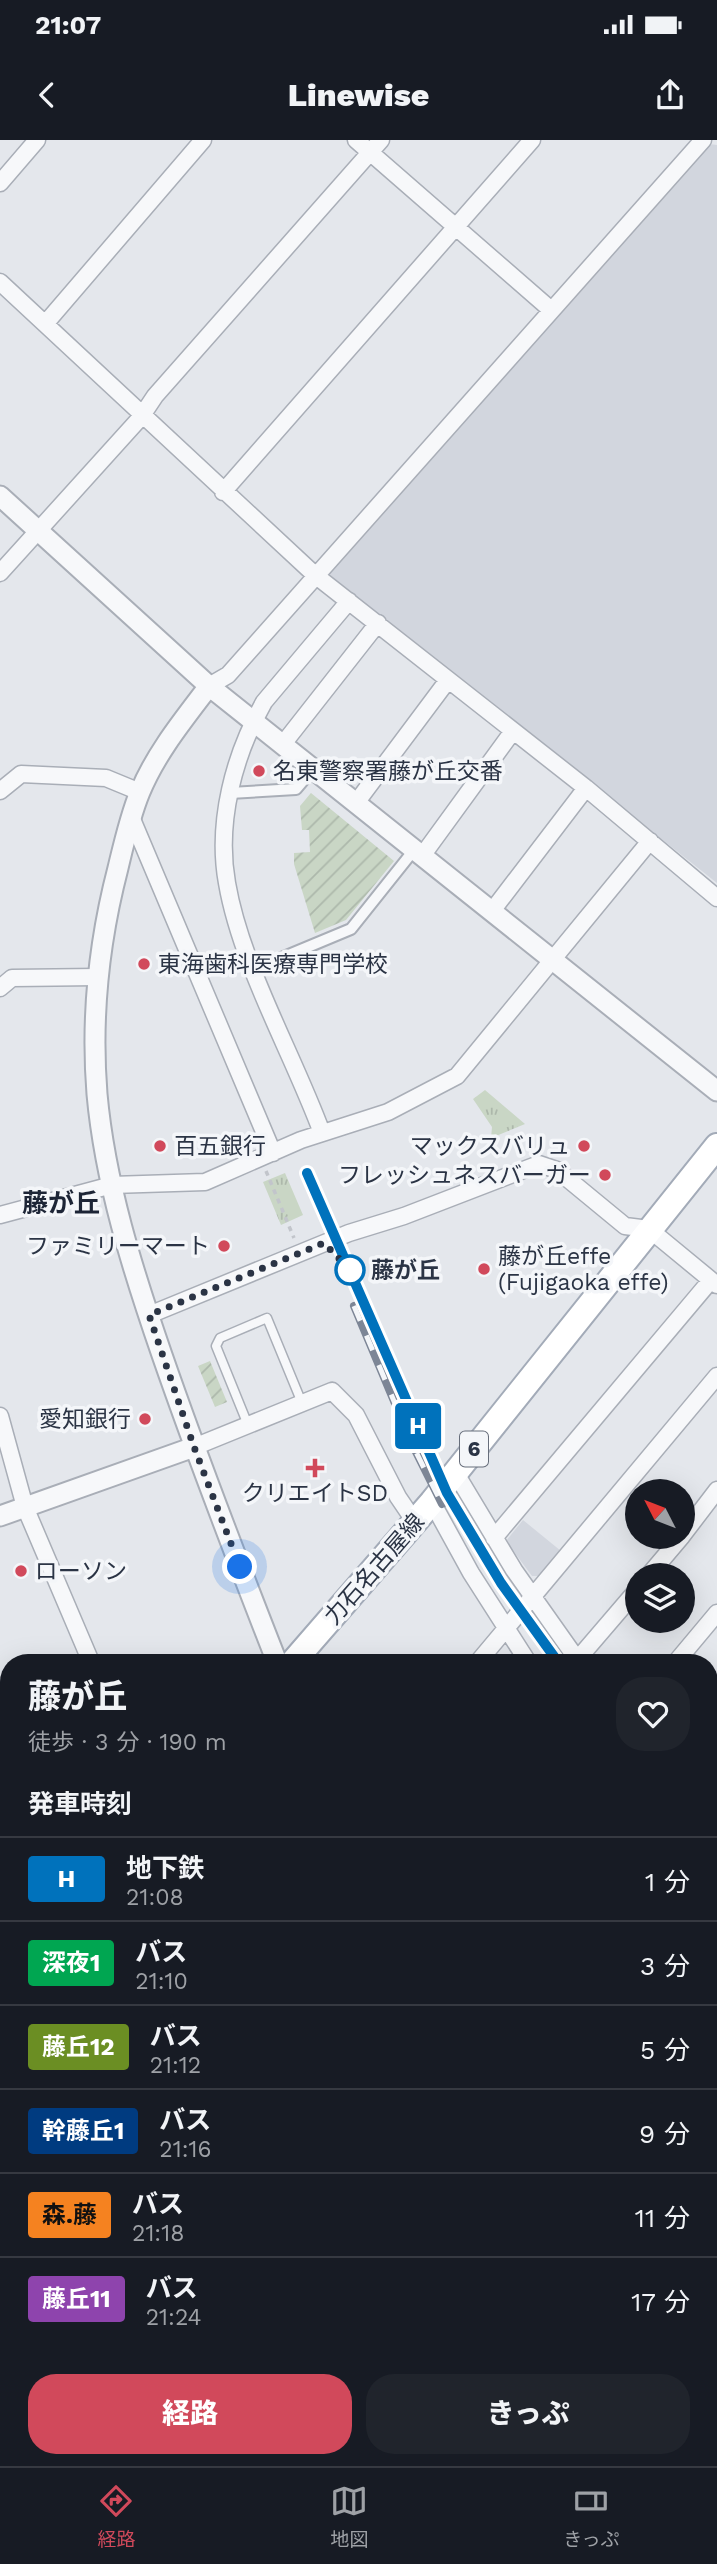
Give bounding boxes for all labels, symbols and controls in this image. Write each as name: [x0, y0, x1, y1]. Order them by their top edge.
text: 21:07: [35, 10, 101, 40]
icon: back: [28, 76, 66, 114]
text: Linewise: [288, 76, 429, 114]
icon: share: [651, 76, 689, 114]
place label: 名東警察署藤が丘交番: [273, 758, 503, 785]
marker: 名東警察署藤が丘交番: [251, 763, 267, 779]
place label: 東海歯科医療専門学校: [158, 951, 388, 978]
marker: 東海歯科医療専門学校: [136, 956, 152, 972]
place label: 百五銀行: [174, 1133, 266, 1160]
place label: マックスバリュ: [410, 1133, 570, 1160]
marker: 百五銀行: [152, 1138, 168, 1154]
marker: マックスバリュ: [576, 1138, 592, 1154]
place label: フレッシュネスバーガー: [338, 1162, 591, 1189]
marker: フレッシュネスバーガー: [597, 1167, 613, 1183]
district label: 藤が丘: [22, 1188, 100, 1218]
place label: ファミリーマート: [26, 1233, 210, 1260]
marker: ファミリーマート: [216, 1238, 232, 1254]
place label: 藤が丘effe (Fujigaoka effe): [498, 1243, 669, 1296]
marker: 藤が丘: [335, 1255, 365, 1285]
place label: 藤が丘: [371, 1257, 440, 1284]
marker: 藤が丘effe (Fujigaoka effe): [476, 1261, 492, 1277]
line badge: H: [395, 1403, 441, 1449]
place label: 愛知銀行: [39, 1406, 131, 1433]
marker: 愛知銀行: [137, 1411, 153, 1427]
text: H: [409, 1412, 427, 1440]
road number: 6: [460, 1432, 488, 1466]
marker: クリエイトSD: [307, 1460, 323, 1476]
north arrow: [625, 1479, 695, 1549]
map controls: [625, 1479, 695, 1633]
place label: クリエイトSD: [242, 1480, 388, 1507]
street label: 力石名古屋線: [319, 1508, 430, 1630]
your location: [222, 1549, 257, 1584]
place label: ローソン: [35, 1558, 127, 1585]
marker: ローソン: [13, 1563, 29, 1579]
button: layers: [625, 1563, 695, 1633]
text: 藤が丘: [28, 1677, 127, 1716]
button: heart: [616, 1677, 690, 1751]
text: 徒歩 · 3 分 · 190 m: [28, 1729, 227, 1756]
text: 発車時刻: [28, 1789, 132, 1819]
text: 地下鉄: [126, 1853, 204, 1883]
text: H: [58, 1865, 75, 1893]
text: 1 分: [645, 1867, 690, 1897]
text: 21:08: [126, 1884, 184, 1911]
text: バス: [135, 1937, 187, 1967]
text: 深夜1: [42, 1949, 100, 1977]
text: 3 分: [640, 1951, 690, 1981]
text: 21:10: [135, 1968, 188, 1995]
text: バス: [150, 2021, 202, 2051]
text: 藤丘12: [42, 2033, 115, 2061]
text: 5 分: [640, 2035, 690, 2065]
text: 21:12: [150, 2052, 201, 2079]
text: バス: [159, 2105, 211, 2135]
text: 幹藤丘1: [42, 2117, 124, 2145]
text: 9 分: [639, 2119, 690, 2149]
text: 21:16: [159, 2136, 212, 2163]
text: バス: [132, 2189, 184, 2219]
text: 森.藤: [42, 2201, 97, 2229]
text: 11 分: [635, 2203, 690, 2233]
text: 21:18: [132, 2220, 184, 2247]
text: バス: [146, 2273, 198, 2303]
text: 藤丘11: [42, 2285, 111, 2313]
text: 17 分: [631, 2287, 690, 2317]
text: 21:24: [146, 2304, 202, 2331]
button: 経路: [28, 2374, 352, 2454]
button: きっぷ: [366, 2374, 690, 2454]
tab: 経路: [97, 2482, 135, 2551]
tab: 地図: [330, 2482, 368, 2551]
tab: きっぷ: [563, 2482, 620, 2551]

